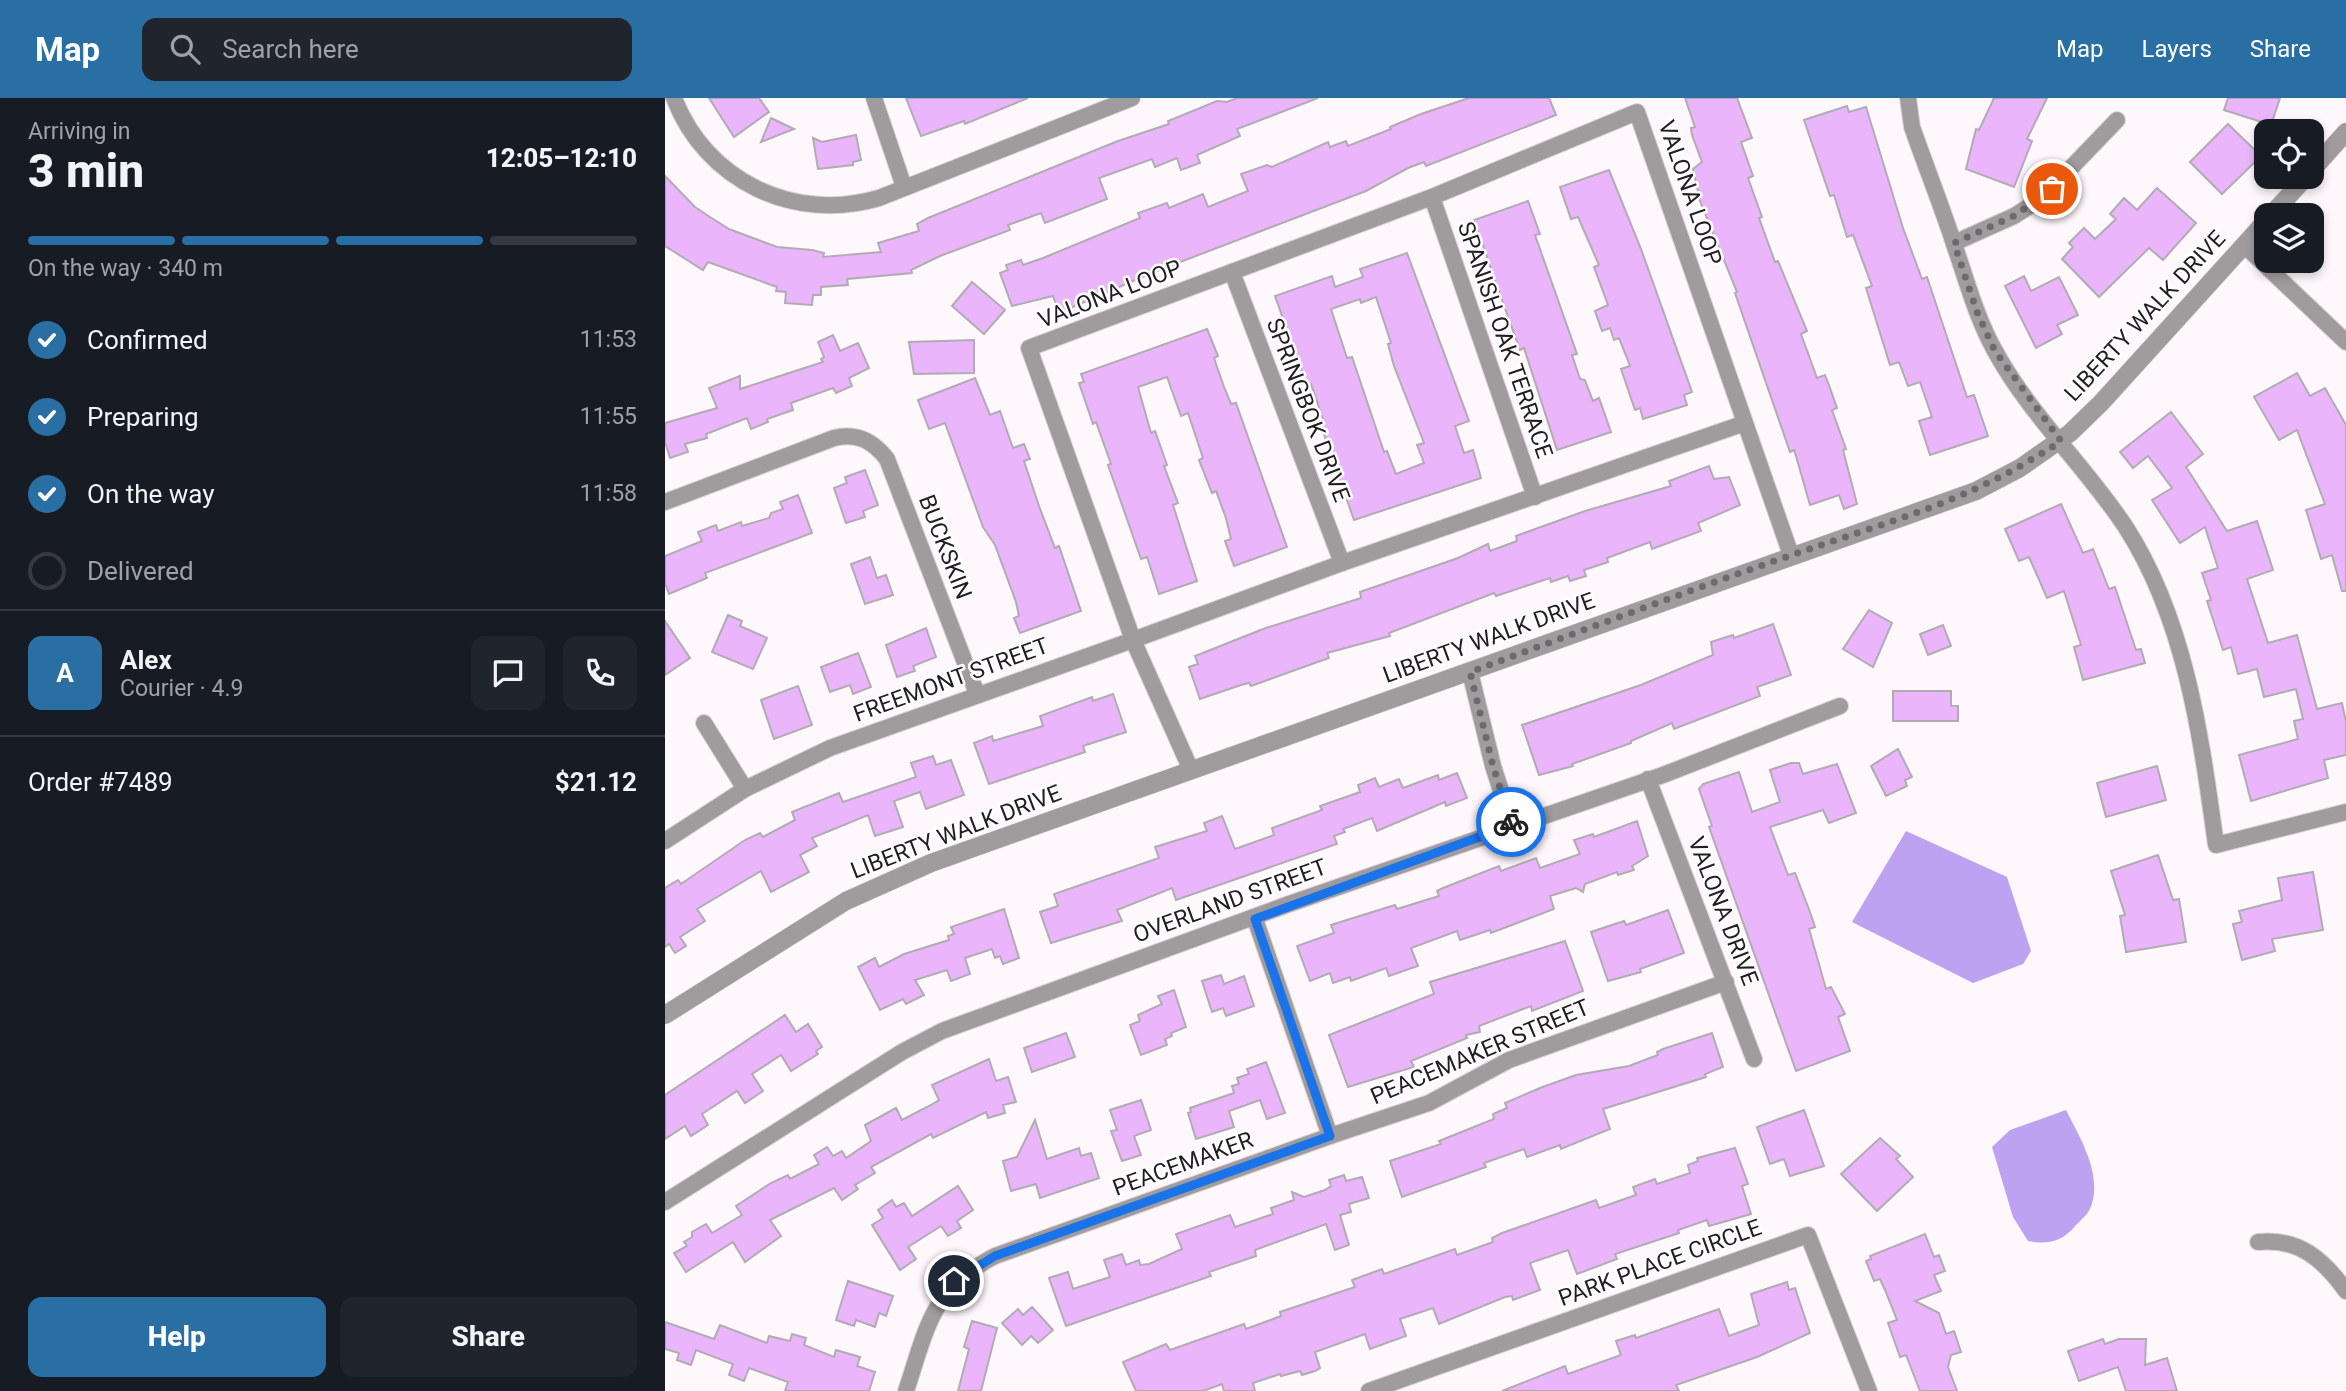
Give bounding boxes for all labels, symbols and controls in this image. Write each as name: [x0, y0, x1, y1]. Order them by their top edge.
search box: [142, 18, 632, 81]
text: Map: [35, 30, 100, 69]
icon: search: [166, 30, 204, 68]
text: Search here: [222, 34, 359, 64]
text: Map: [2056, 35, 2104, 63]
text: Layers: [2142, 35, 2212, 63]
text: Share: [2250, 35, 2311, 63]
street label: VALONA LOOP: [1653, 117, 1727, 269]
text: Arriving in: [28, 118, 131, 145]
map controls: [2254, 119, 2324, 273]
button: locate: [2254, 119, 2324, 189]
text: 12:05–12:10: [486, 143, 637, 173]
text: 3 min: [28, 144, 144, 198]
pin: [2022, 159, 2082, 219]
icon: bag: [2033, 170, 2071, 208]
button: layers: [2254, 203, 2324, 273]
street label: SPANISH OAK TERRACE: [1452, 218, 1558, 462]
street label: LIBERTY WALK DRIVE: [2059, 225, 2231, 407]
street label: VALONA LOOP: [1034, 254, 1186, 334]
text: On the way · 340 m: [28, 255, 223, 282]
street label: SPRINGBOK DRIVE: [1261, 315, 1355, 505]
icon: check: [28, 321, 66, 359]
text: Confirmed: [87, 325, 208, 355]
text: 11:53: [580, 326, 637, 353]
icon: check: [28, 398, 66, 436]
text: Preparing: [87, 402, 199, 432]
text: 11:55: [580, 403, 637, 430]
icon: check: [28, 475, 66, 513]
text: On the way: [87, 479, 215, 509]
text: 11:58: [580, 480, 637, 507]
street label: BUCKSKIN: [913, 491, 977, 603]
text: Delivered: [87, 556, 194, 586]
street label: LIBERTY WALK DRIVE: [1379, 587, 1599, 689]
street label: FREEMONT STREET: [850, 632, 1052, 728]
button: chat: [471, 636, 545, 710]
button: phone: [563, 636, 637, 710]
text: Alex: [120, 645, 172, 675]
text: A: [56, 658, 74, 688]
text: Courier · 4.9: [120, 675, 243, 702]
text: Order #7489: [28, 767, 173, 797]
text: $21.12: [555, 767, 637, 797]
street label: LIBERTY WALK DRIVE: [847, 779, 1065, 885]
courier: [1476, 787, 1546, 857]
icon: bike: [1492, 803, 1530, 841]
street label: VALONA DRIVE: [1682, 833, 1764, 989]
street label: OVERLAND STREET: [1130, 853, 1331, 949]
street label: PEACEMAKER STREET: [1367, 994, 1594, 1110]
street label: PEACEMAKER: [1109, 1126, 1257, 1202]
street label: PARK PLACE CIRCLE: [1555, 1214, 1765, 1312]
pin: [924, 1251, 984, 1311]
icon: home: [935, 1262, 973, 1300]
button: Help: [28, 1297, 326, 1377]
button: Share: [340, 1297, 637, 1377]

